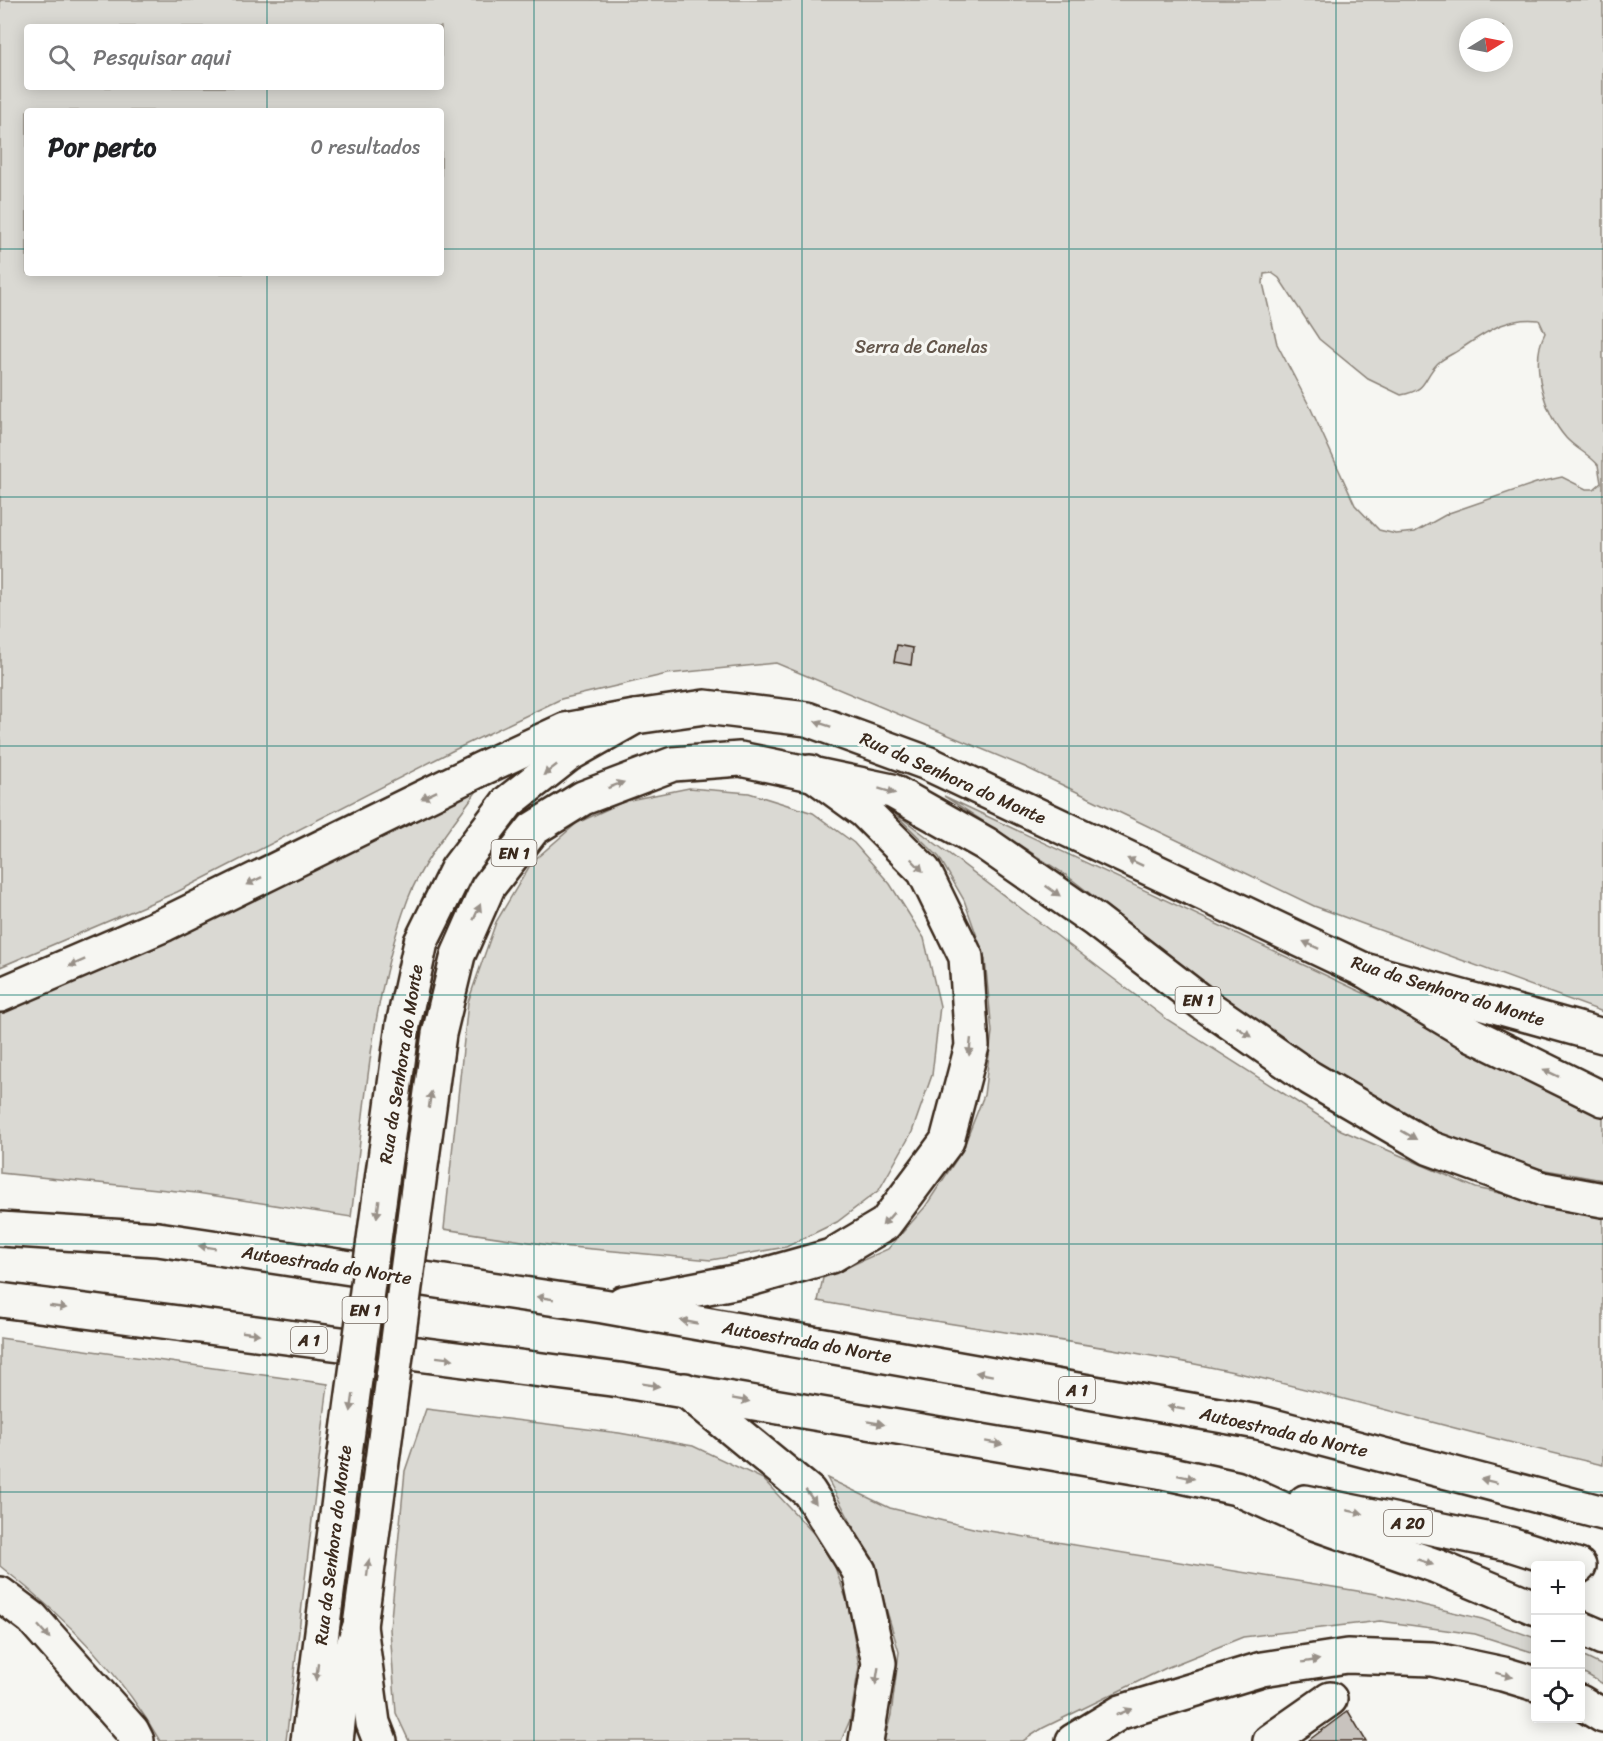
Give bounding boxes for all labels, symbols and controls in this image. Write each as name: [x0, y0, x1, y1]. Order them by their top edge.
north arrow: [1459, 18, 1513, 72]
search box: [24, 24, 444, 90]
text: Pesquisar aqui: [93, 38, 231, 77]
icon: search: [45, 41, 78, 74]
text: Por perto: [48, 124, 156, 170]
text: 0 resultados: [310, 130, 420, 165]
park label: Serra de Canelas: [855, 331, 988, 363]
one-way arrow: [814, 718, 832, 728]
street label: Rua da Senhora do Monte: [855, 723, 1052, 834]
one-way arrow: [542, 763, 557, 775]
one-way arrow: [607, 780, 625, 790]
one-way arrow: [878, 787, 896, 796]
one-way arrow: [420, 790, 437, 799]
road number: EN 1: [492, 840, 536, 866]
one-way arrow: [910, 857, 924, 872]
one-way arrow: [1127, 857, 1144, 866]
one-way arrow: [245, 876, 262, 885]
one-way arrow: [1045, 885, 1061, 897]
one-way arrow: [473, 903, 482, 921]
one-way arrow: [1303, 941, 1320, 950]
street label: Rua da Senhora do Monte: [1347, 946, 1549, 1036]
one-way arrow: [68, 958, 86, 968]
street label: Rua da Senhora do Monte: [369, 962, 433, 1166]
road number: EN 1: [1176, 987, 1220, 1013]
one-way arrow: [1235, 1026, 1251, 1038]
one-way arrow: [965, 1037, 975, 1056]
one-way arrow: [1542, 1068, 1559, 1077]
one-way arrow: [425, 1090, 435, 1109]
one-way arrow: [1401, 1130, 1417, 1141]
one-way arrow: [374, 1200, 383, 1219]
one-way arrow: [882, 1211, 895, 1226]
street label: Autoestrada do Norte: [239, 1236, 414, 1294]
one-way arrow: [197, 1242, 216, 1251]
one-way arrow: [536, 1293, 555, 1302]
road number: EN 1: [342, 1297, 388, 1323]
one-way arrow: [49, 1303, 68, 1312]
street label: Autoestrada do Norte: [719, 1311, 894, 1373]
one-way arrow: [679, 1317, 698, 1326]
road number: A 1: [291, 1327, 327, 1353]
one-way arrow: [242, 1328, 261, 1337]
one-way arrow: [435, 1353, 454, 1362]
one-way arrow: [975, 1369, 994, 1378]
road number: A 1: [1059, 1377, 1095, 1403]
one-way arrow: [642, 1380, 661, 1389]
one-way arrow: [347, 1393, 357, 1412]
one-way arrow: [732, 1395, 751, 1404]
street label: Autoestrada do Norte: [1196, 1397, 1371, 1467]
one-way arrow: [1167, 1403, 1186, 1412]
one-way arrow: [866, 1419, 885, 1428]
one-way arrow: [985, 1439, 1004, 1448]
street label: Rua da Senhora do Monte: [305, 1443, 361, 1647]
one-way arrow: [1177, 1473, 1196, 1482]
one-way arrow: [1479, 1476, 1498, 1486]
one-way arrow: [805, 1489, 817, 1505]
one-way arrow: [1345, 1508, 1364, 1517]
road number: A 20: [1384, 1510, 1432, 1536]
one-way arrow: [363, 1558, 373, 1577]
one-way arrow: [1416, 1558, 1434, 1568]
map controls: [1531, 1561, 1585, 1723]
button: +: [1531, 1561, 1585, 1615]
button: −: [1531, 1615, 1585, 1669]
one-way arrow: [37, 1624, 50, 1639]
one-way arrow: [1302, 1657, 1321, 1666]
one-way arrow: [312, 1662, 322, 1681]
one-way arrow: [872, 1666, 881, 1685]
button: locate: [1531, 1669, 1585, 1723]
one-way arrow: [1495, 1671, 1513, 1680]
one-way arrow: [1115, 1707, 1133, 1717]

